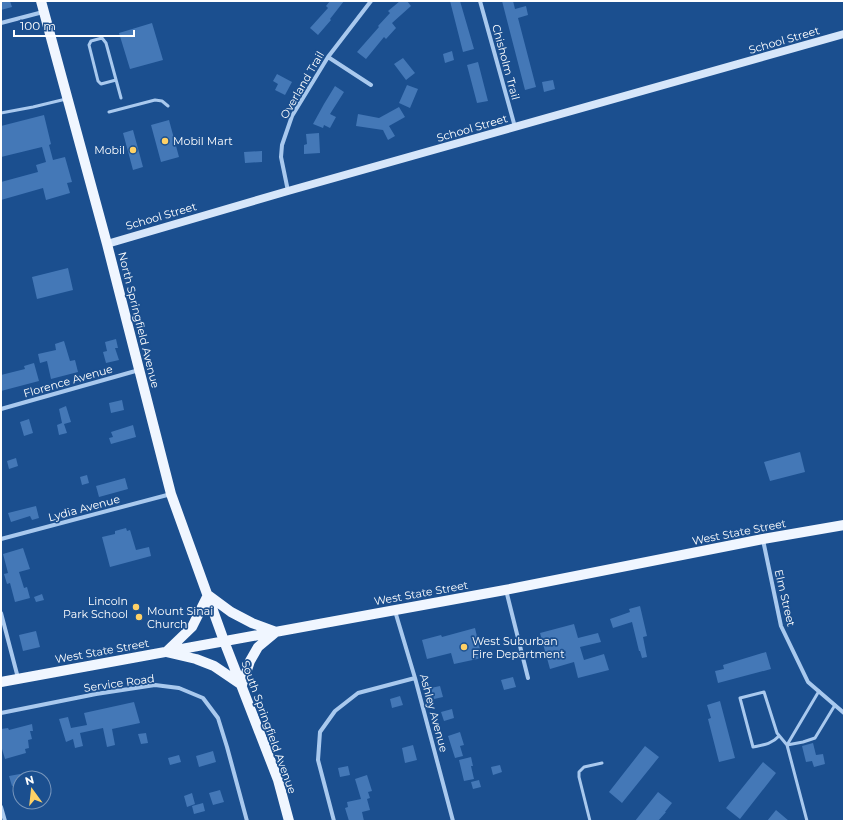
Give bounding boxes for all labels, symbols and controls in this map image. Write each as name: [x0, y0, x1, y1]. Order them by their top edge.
scale bar: [14, 12, 134, 38]
text: 100 m: [20, 18, 56, 33]
street label: Chisholm Trail: [489, 23, 523, 101]
street label: School Street: [747, 23, 822, 57]
street label: Overland Trail: [277, 49, 327, 121]
street label: School Street: [435, 111, 510, 145]
place label: Mobil Mart: [173, 134, 233, 148]
marker: Mobil Mart: [160, 136, 170, 146]
place label: Mobil: [94, 143, 125, 157]
marker: Mobil: [128, 145, 138, 155]
street label: School Street: [124, 199, 199, 233]
street label: North Springfield Avenue: [115, 250, 163, 390]
street label: Florence Avenue: [22, 361, 115, 400]
street label: Lydia Avenue: [47, 492, 122, 524]
street label: West State Street: [691, 516, 788, 548]
street label: Elm Street: [772, 568, 798, 628]
street label: West State Street: [373, 578, 470, 608]
place label: Lincoln Park School: [63, 594, 128, 621]
marker: Lincoln Park School: [131, 602, 141, 612]
place label: Mount Sinai Church: [147, 604, 213, 631]
marker: Mount Sinai Church: [134, 612, 144, 622]
place label: West Suburban Fire Department: [472, 634, 565, 661]
street label: West State Street: [54, 636, 151, 666]
marker: West Suburban Fire Department: [459, 642, 469, 652]
street label: South Springfield Avenue: [238, 659, 300, 796]
street label: Service Road: [83, 671, 155, 695]
street label: Ashley Avenue: [417, 672, 451, 754]
north arrow: [12, 770, 52, 810]
text: N: [23, 772, 36, 788]

